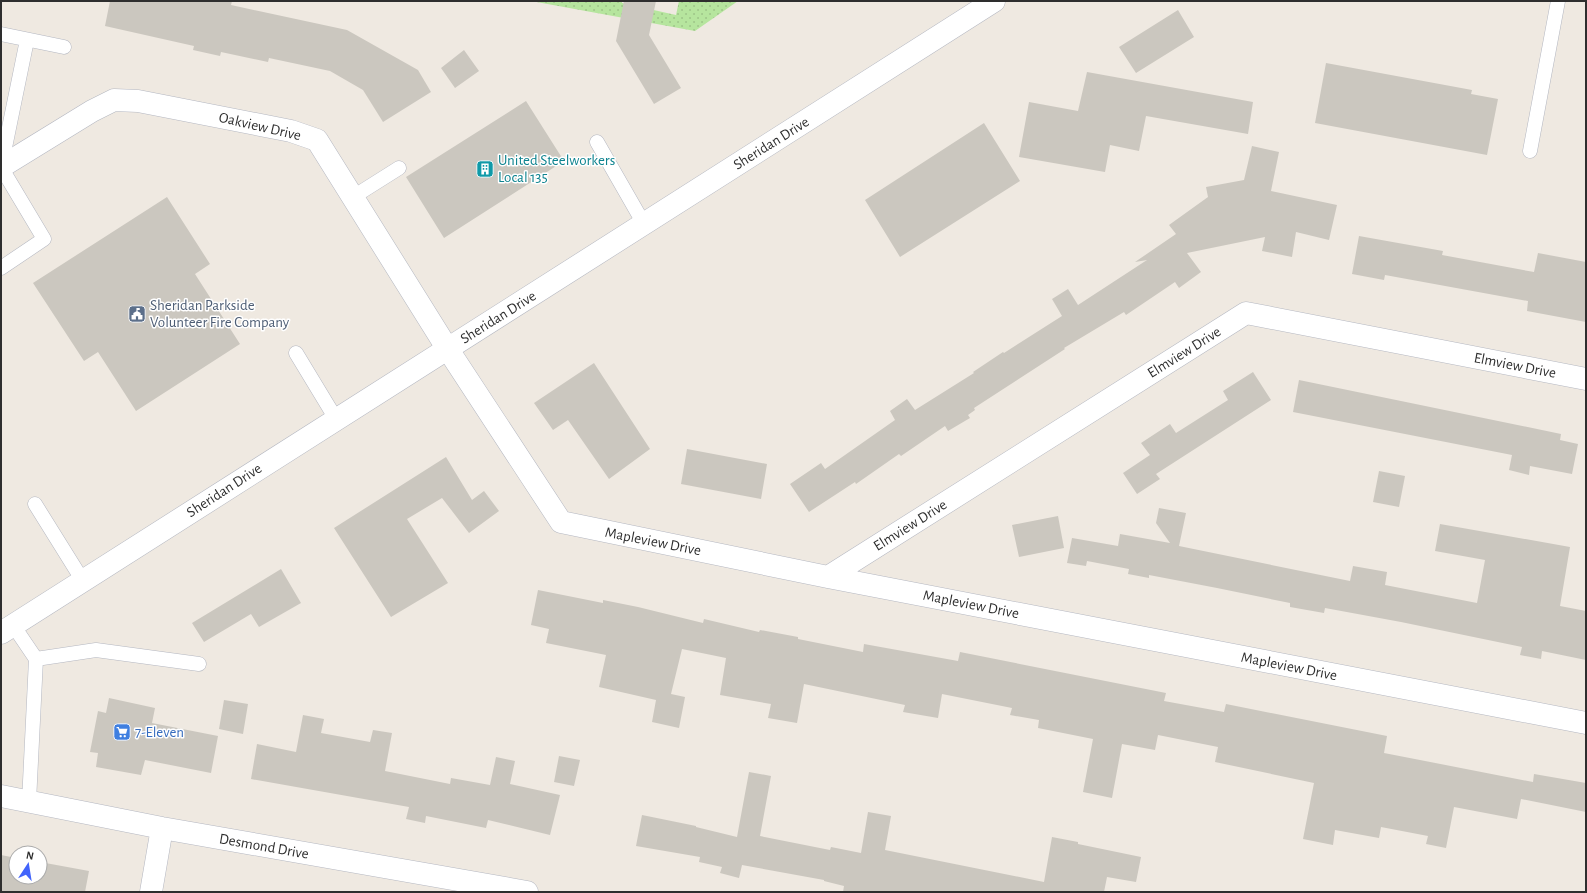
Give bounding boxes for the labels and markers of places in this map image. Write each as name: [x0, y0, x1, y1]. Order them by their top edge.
place label: United Steelworkers Local 135: [498, 153, 615, 185]
building icon: United Steelworkers Local 135: [475, 159, 495, 179]
place label: Sheridan Parkside Volunteer Fire Company: [150, 298, 290, 330]
public building icon: Sheridan Parkside Volunteer Fire Company: [127, 304, 147, 324]
supermarket icon: 7-Eleven: [112, 722, 132, 742]
place label: 7-Eleven: [135, 725, 184, 740]

